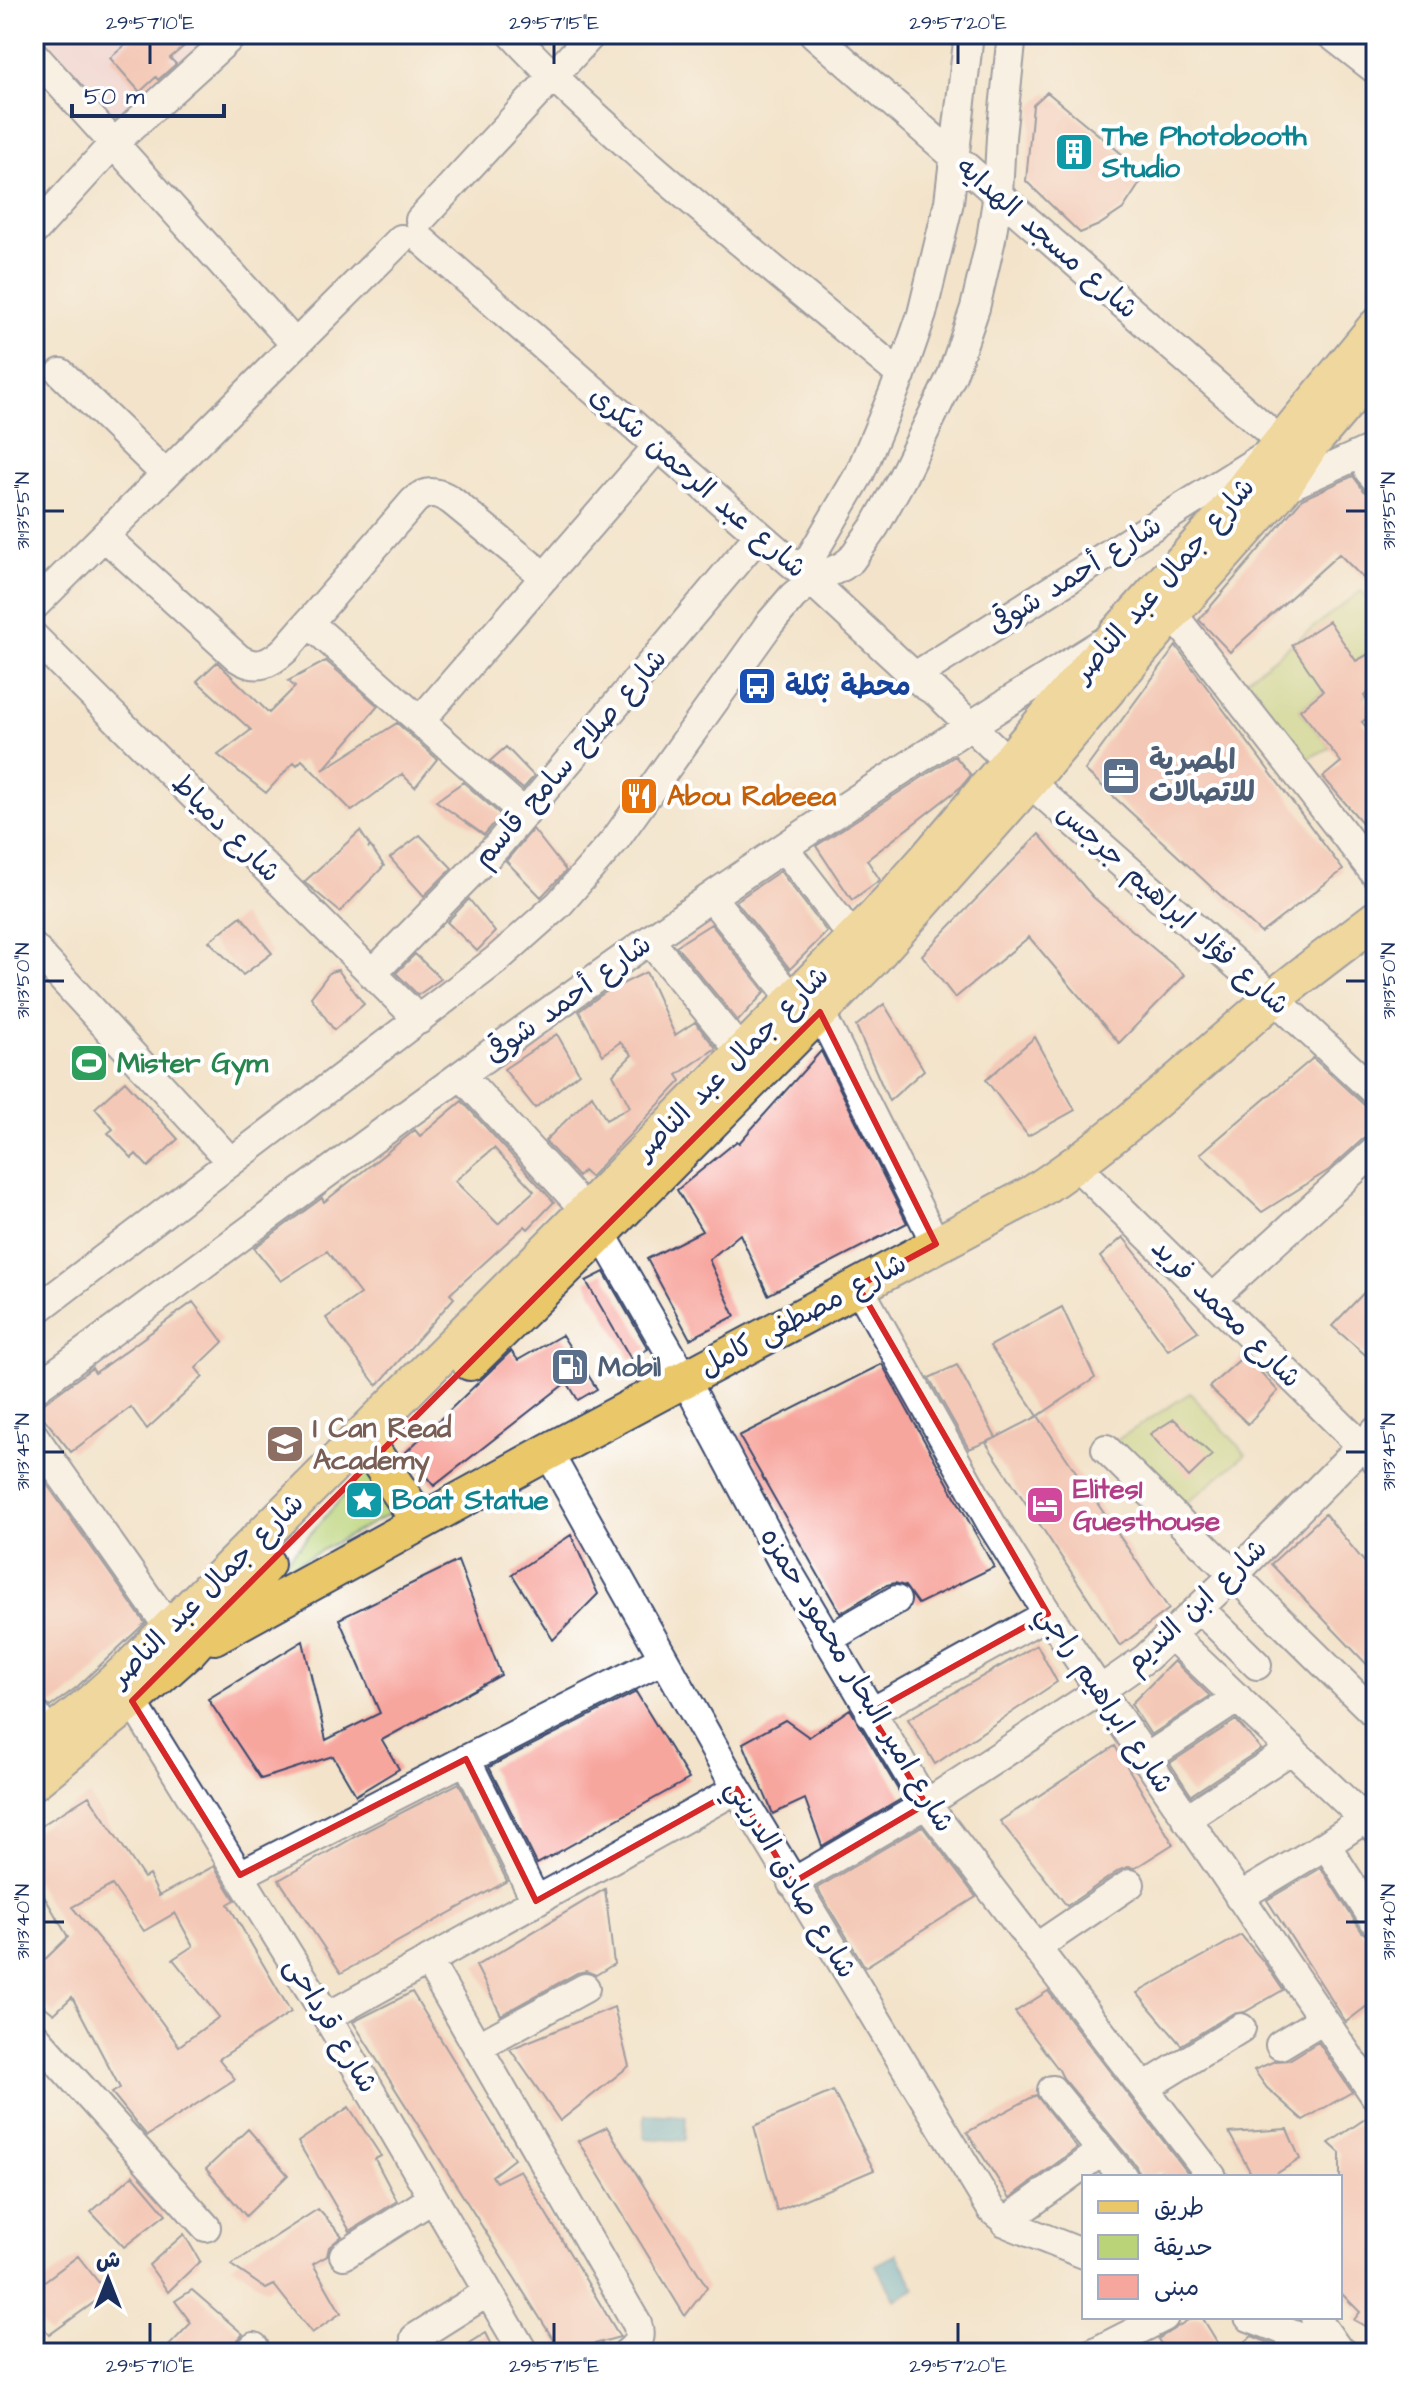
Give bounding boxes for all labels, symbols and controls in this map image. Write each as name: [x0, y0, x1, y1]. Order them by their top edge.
text: 29°57'10"E: [106, 9, 195, 37]
text: 29°57'15"E: [509, 9, 599, 37]
text: 29°57'20"E: [909, 9, 1007, 37]
scale bar: [72, 68, 224, 118]
text: 50 m: [84, 80, 145, 114]
place label: The Photobooth Studio: [1101, 117, 1308, 188]
building icon: The Photobooth Studio: [1053, 131, 1095, 173]
street label: شارع مسجد الهدايه: [947, 148, 1147, 328]
street label: شارع عبد الرحمن شكرى: [581, 377, 815, 587]
street label: شارع جمال عبد الناصر: [1063, 469, 1264, 693]
text: 31°13'55"N: [9, 472, 37, 550]
text: 31°13'55"N: [1375, 472, 1403, 550]
street label: شارع أحمد شوقى: [981, 506, 1169, 644]
street label: شارع صلاح سامح قاسم: [464, 640, 677, 876]
bus stop icon: محطة بُكلة: [736, 665, 778, 707]
place label: محطة بُكلة: [785, 667, 911, 706]
place label: المصرية للاتصالات: [1149, 741, 1255, 812]
office icon: المصرية للاتصالات: [1100, 755, 1142, 797]
street label: شارع دمياط: [163, 765, 289, 891]
restaurant icon: Abou Rabeea: [618, 775, 660, 817]
place label: Abou Rabeea: [667, 777, 837, 816]
street label: شارع فؤاد ابراهيم جرجس: [1048, 794, 1298, 1025]
street label: شارع أحمد شوقى: [477, 925, 659, 1073]
text: 31°13'50"N: [9, 942, 37, 1020]
text: 31°13'50"N: [1375, 942, 1403, 1020]
street label: شارع جمال عبد الناصر: [625, 957, 838, 1170]
sports icon: Mister Gym: [68, 1042, 110, 1084]
place label: Mister Gym: [117, 1044, 269, 1086]
street label: شارع محمد فريد: [1142, 1229, 1310, 1397]
street label: شارع مصطفى كامل: [692, 1244, 914, 1386]
fuel station icon: Mobil: [549, 1346, 591, 1388]
place label: Mobil: [598, 1348, 661, 1387]
place label: I Can Read Academy: [313, 1409, 452, 1483]
text: 31°13'45"N: [9, 1413, 37, 1491]
text: 31°13'45"N: [1375, 1413, 1403, 1491]
school or university icon: I Can Read Academy: [264, 1423, 306, 1465]
place label: Elites1 Guesthouse: [1073, 1470, 1220, 1541]
place icon: Boat Statue: [343, 1479, 385, 1521]
place label: Boat Statue: [392, 1481, 549, 1520]
street label: شارع جمال عبد الناصر: [100, 1484, 313, 1697]
hotel icon: Elites1 Guesthouse: [1024, 1484, 1066, 1526]
street label: شارع امير البحار محمود حمزه: [750, 1520, 964, 1840]
street label: شارع ابن النديم: [1116, 1530, 1276, 1683]
street label: شارع ابراهيم راجي: [1024, 1597, 1183, 1804]
street label: شارع صادق الدريني: [713, 1772, 866, 1988]
text: 31°13'40"N: [9, 1884, 37, 1960]
text: 31°13'40"N: [1375, 1884, 1403, 1960]
street label: شارع قرداحى: [275, 1949, 387, 2101]
legend: [1082, 2175, 1342, 2319]
text: طريق: [1154, 2191, 1204, 2225]
text: حديقة: [1154, 2231, 1213, 2265]
north arrow: [68, 2239, 148, 2319]
text: ش: [96, 2245, 120, 2276]
text: مبنى: [1154, 2271, 1199, 2305]
text: 29°57'10"E: [106, 2352, 195, 2380]
text: 29°57'15"E: [509, 2352, 599, 2380]
text: 29°57'20"E: [909, 2352, 1007, 2380]

